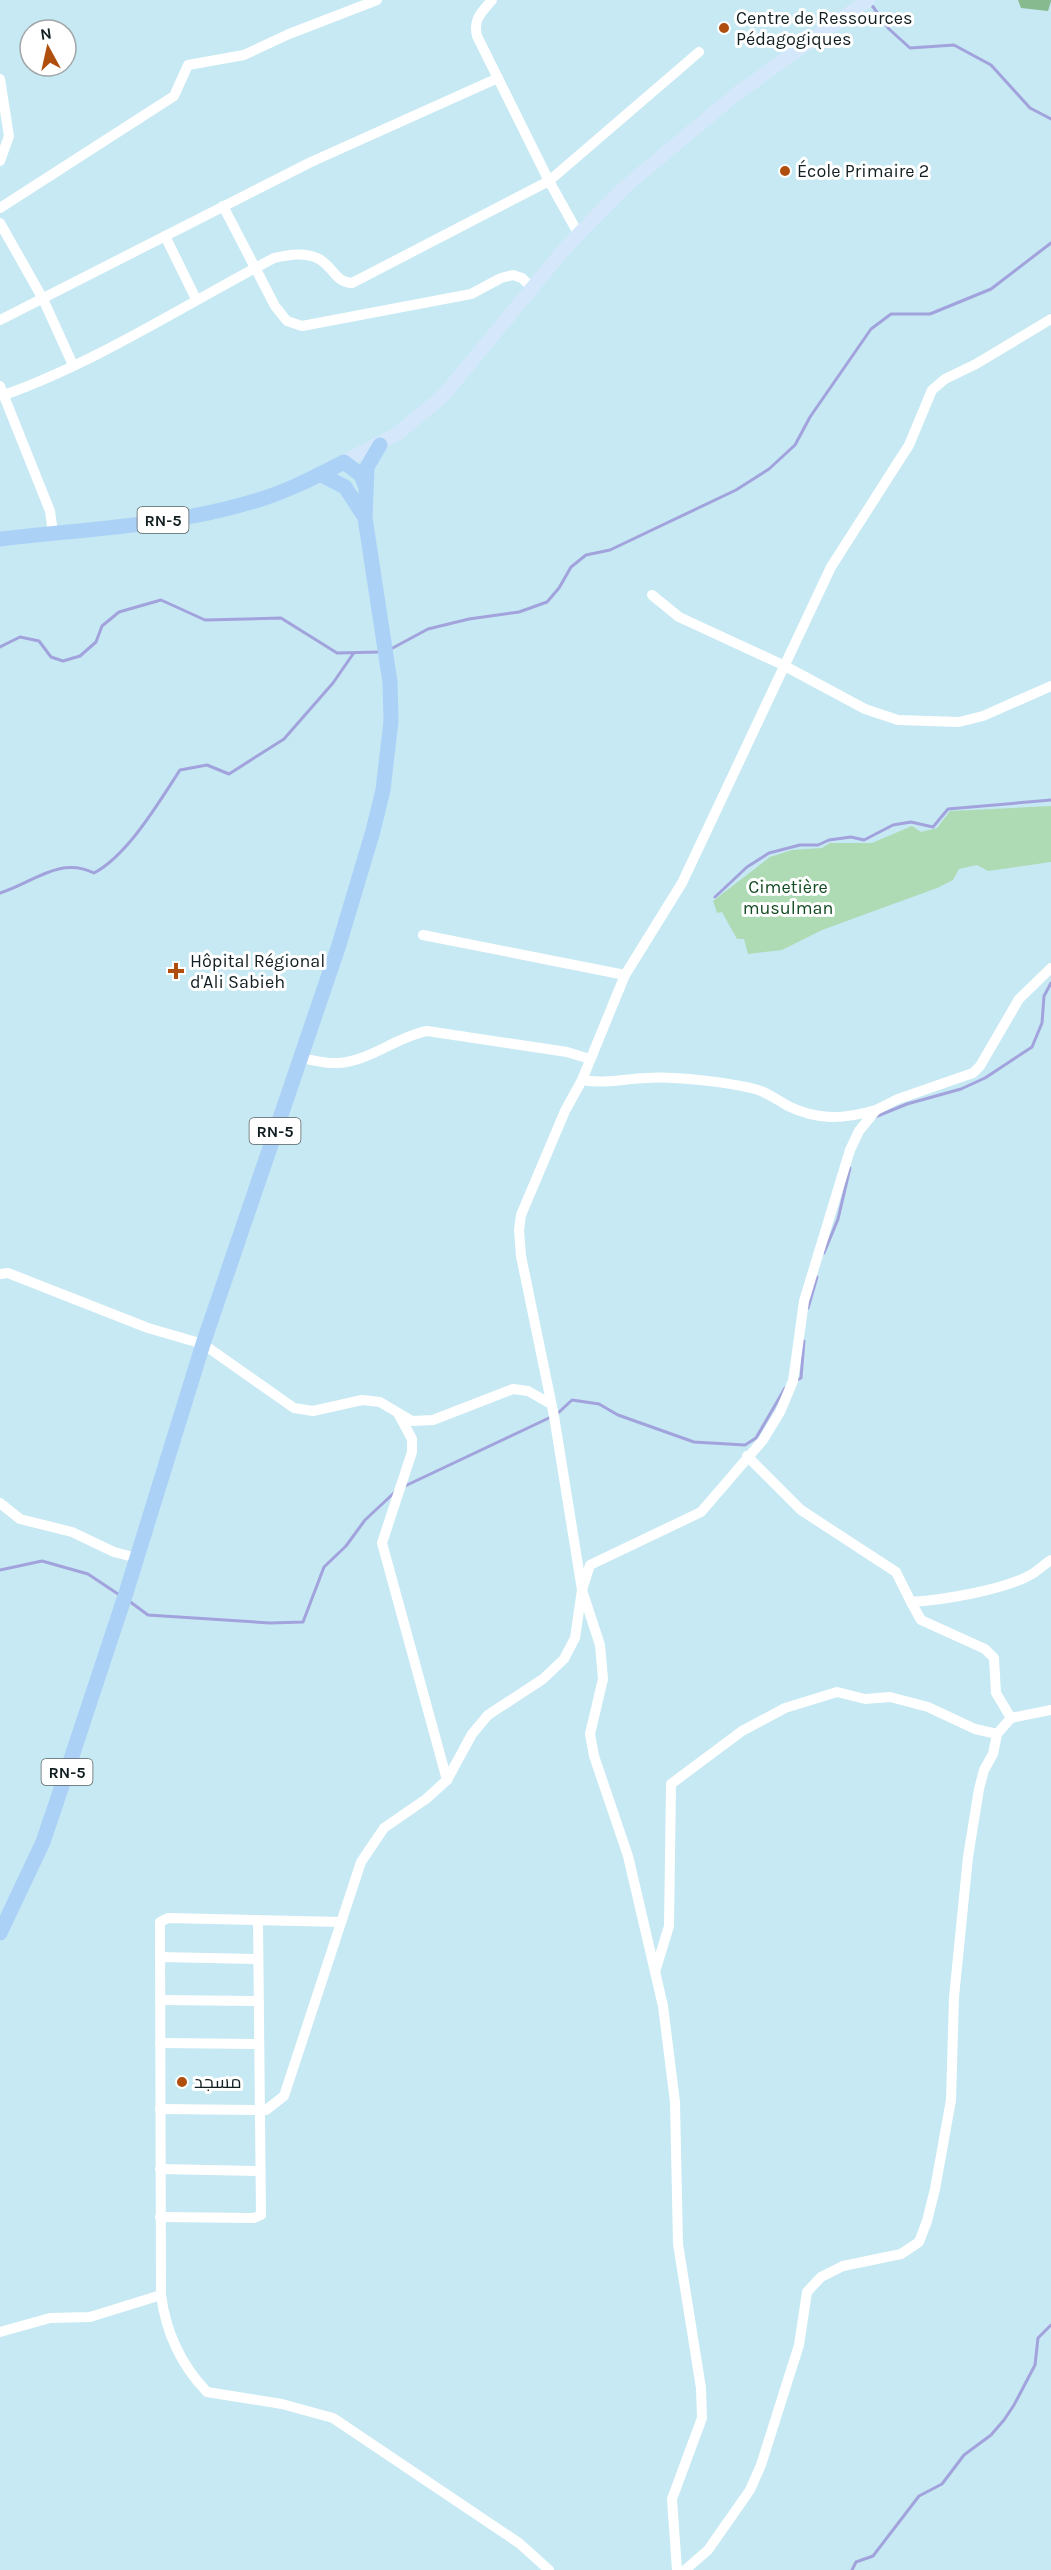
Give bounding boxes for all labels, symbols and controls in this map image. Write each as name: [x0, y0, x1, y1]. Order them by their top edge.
place label: Centre de Ressources Pédagogiques: [736, 7, 913, 50]
north arrow: [18, 18, 78, 78]
marker: Centre de Ressources Pédagogiques: [717, 21, 731, 35]
text: N: [39, 23, 53, 44]
place label: École Primaire 2: [797, 159, 929, 182]
marker: École Primaire 2: [778, 164, 792, 178]
road number: RN-5: [138, 507, 188, 533]
park label: Cimetière musulman: [743, 876, 833, 919]
place label: Hôpital Régional d'Ali Sabieh: [190, 950, 325, 993]
marker: Hôpital Régional d'Ali Sabieh: [167, 962, 185, 980]
road number: RN-5: [250, 1118, 300, 1144]
road number: RN-5: [42, 1759, 92, 1785]
place label: مسجد: [194, 2071, 242, 2093]
marker: مسجد: [175, 2075, 189, 2089]

